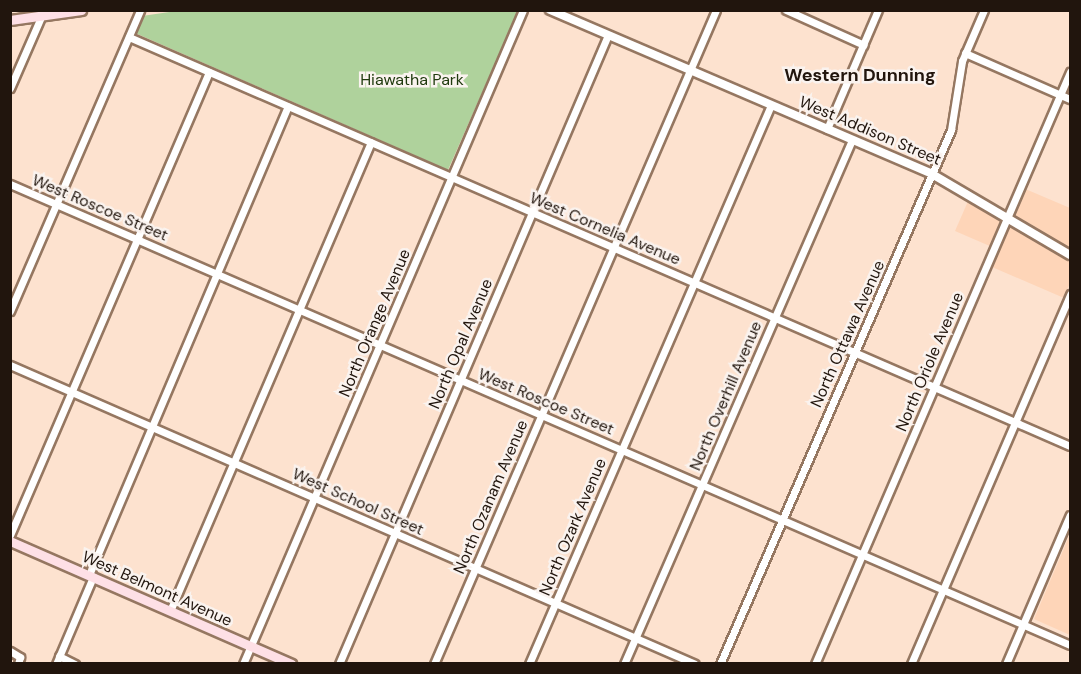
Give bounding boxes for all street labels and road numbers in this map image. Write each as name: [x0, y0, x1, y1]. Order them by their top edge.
street label: West Addison Street: [796, 92, 944, 170]
street label: West Roscoe Street: [29, 171, 171, 245]
street label: West Cornelia Avenue: [527, 189, 683, 269]
street label: North Orange Avenue: [335, 246, 415, 400]
street label: North Ottawa Avenue: [807, 258, 889, 410]
street label: North Opal Avenue: [425, 276, 497, 412]
street label: North Oriole Avenue: [892, 290, 968, 434]
street label: North Overhill Avenue: [686, 318, 766, 474]
street label: West Roscoe Street: [475, 365, 617, 439]
street label: North Ozanam Avenue: [450, 417, 532, 577]
street label: North Ozark Avenue: [535, 455, 611, 599]
street label: West School Street: [289, 464, 427, 540]
street label: West Belmont Avenue: [79, 547, 235, 631]

